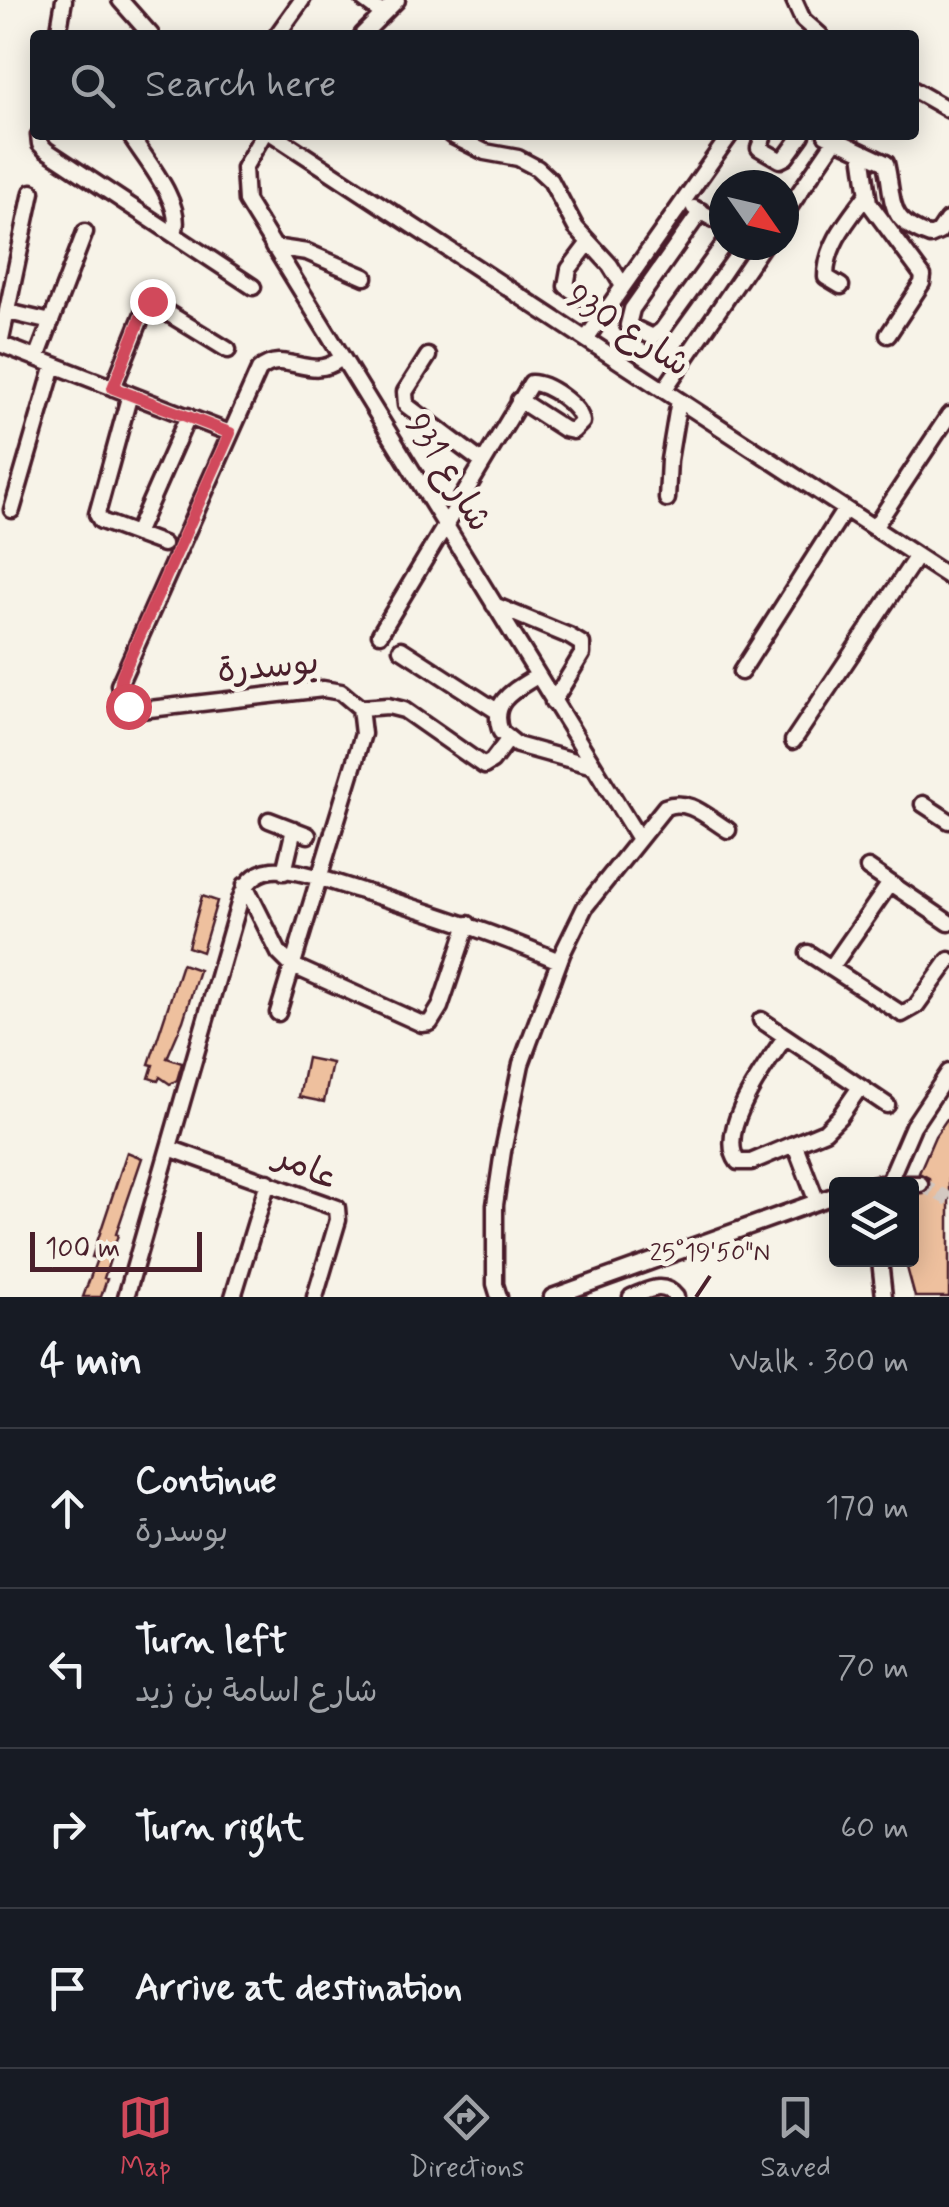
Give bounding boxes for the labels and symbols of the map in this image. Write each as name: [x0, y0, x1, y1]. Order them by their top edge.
north arrow: [709, 170, 799, 260]
street label: شارع 930: [558, 274, 698, 388]
route end: [130, 279, 176, 325]
street label: شارع 931: [394, 405, 502, 541]
street label: بوسدرة: [215, 640, 321, 694]
route start: [106, 684, 152, 730]
street label: عامر: [265, 1132, 346, 1202]
scale bar: [30, 1227, 202, 1272]
text: 25°19'50"N: [650, 1237, 770, 1270]

